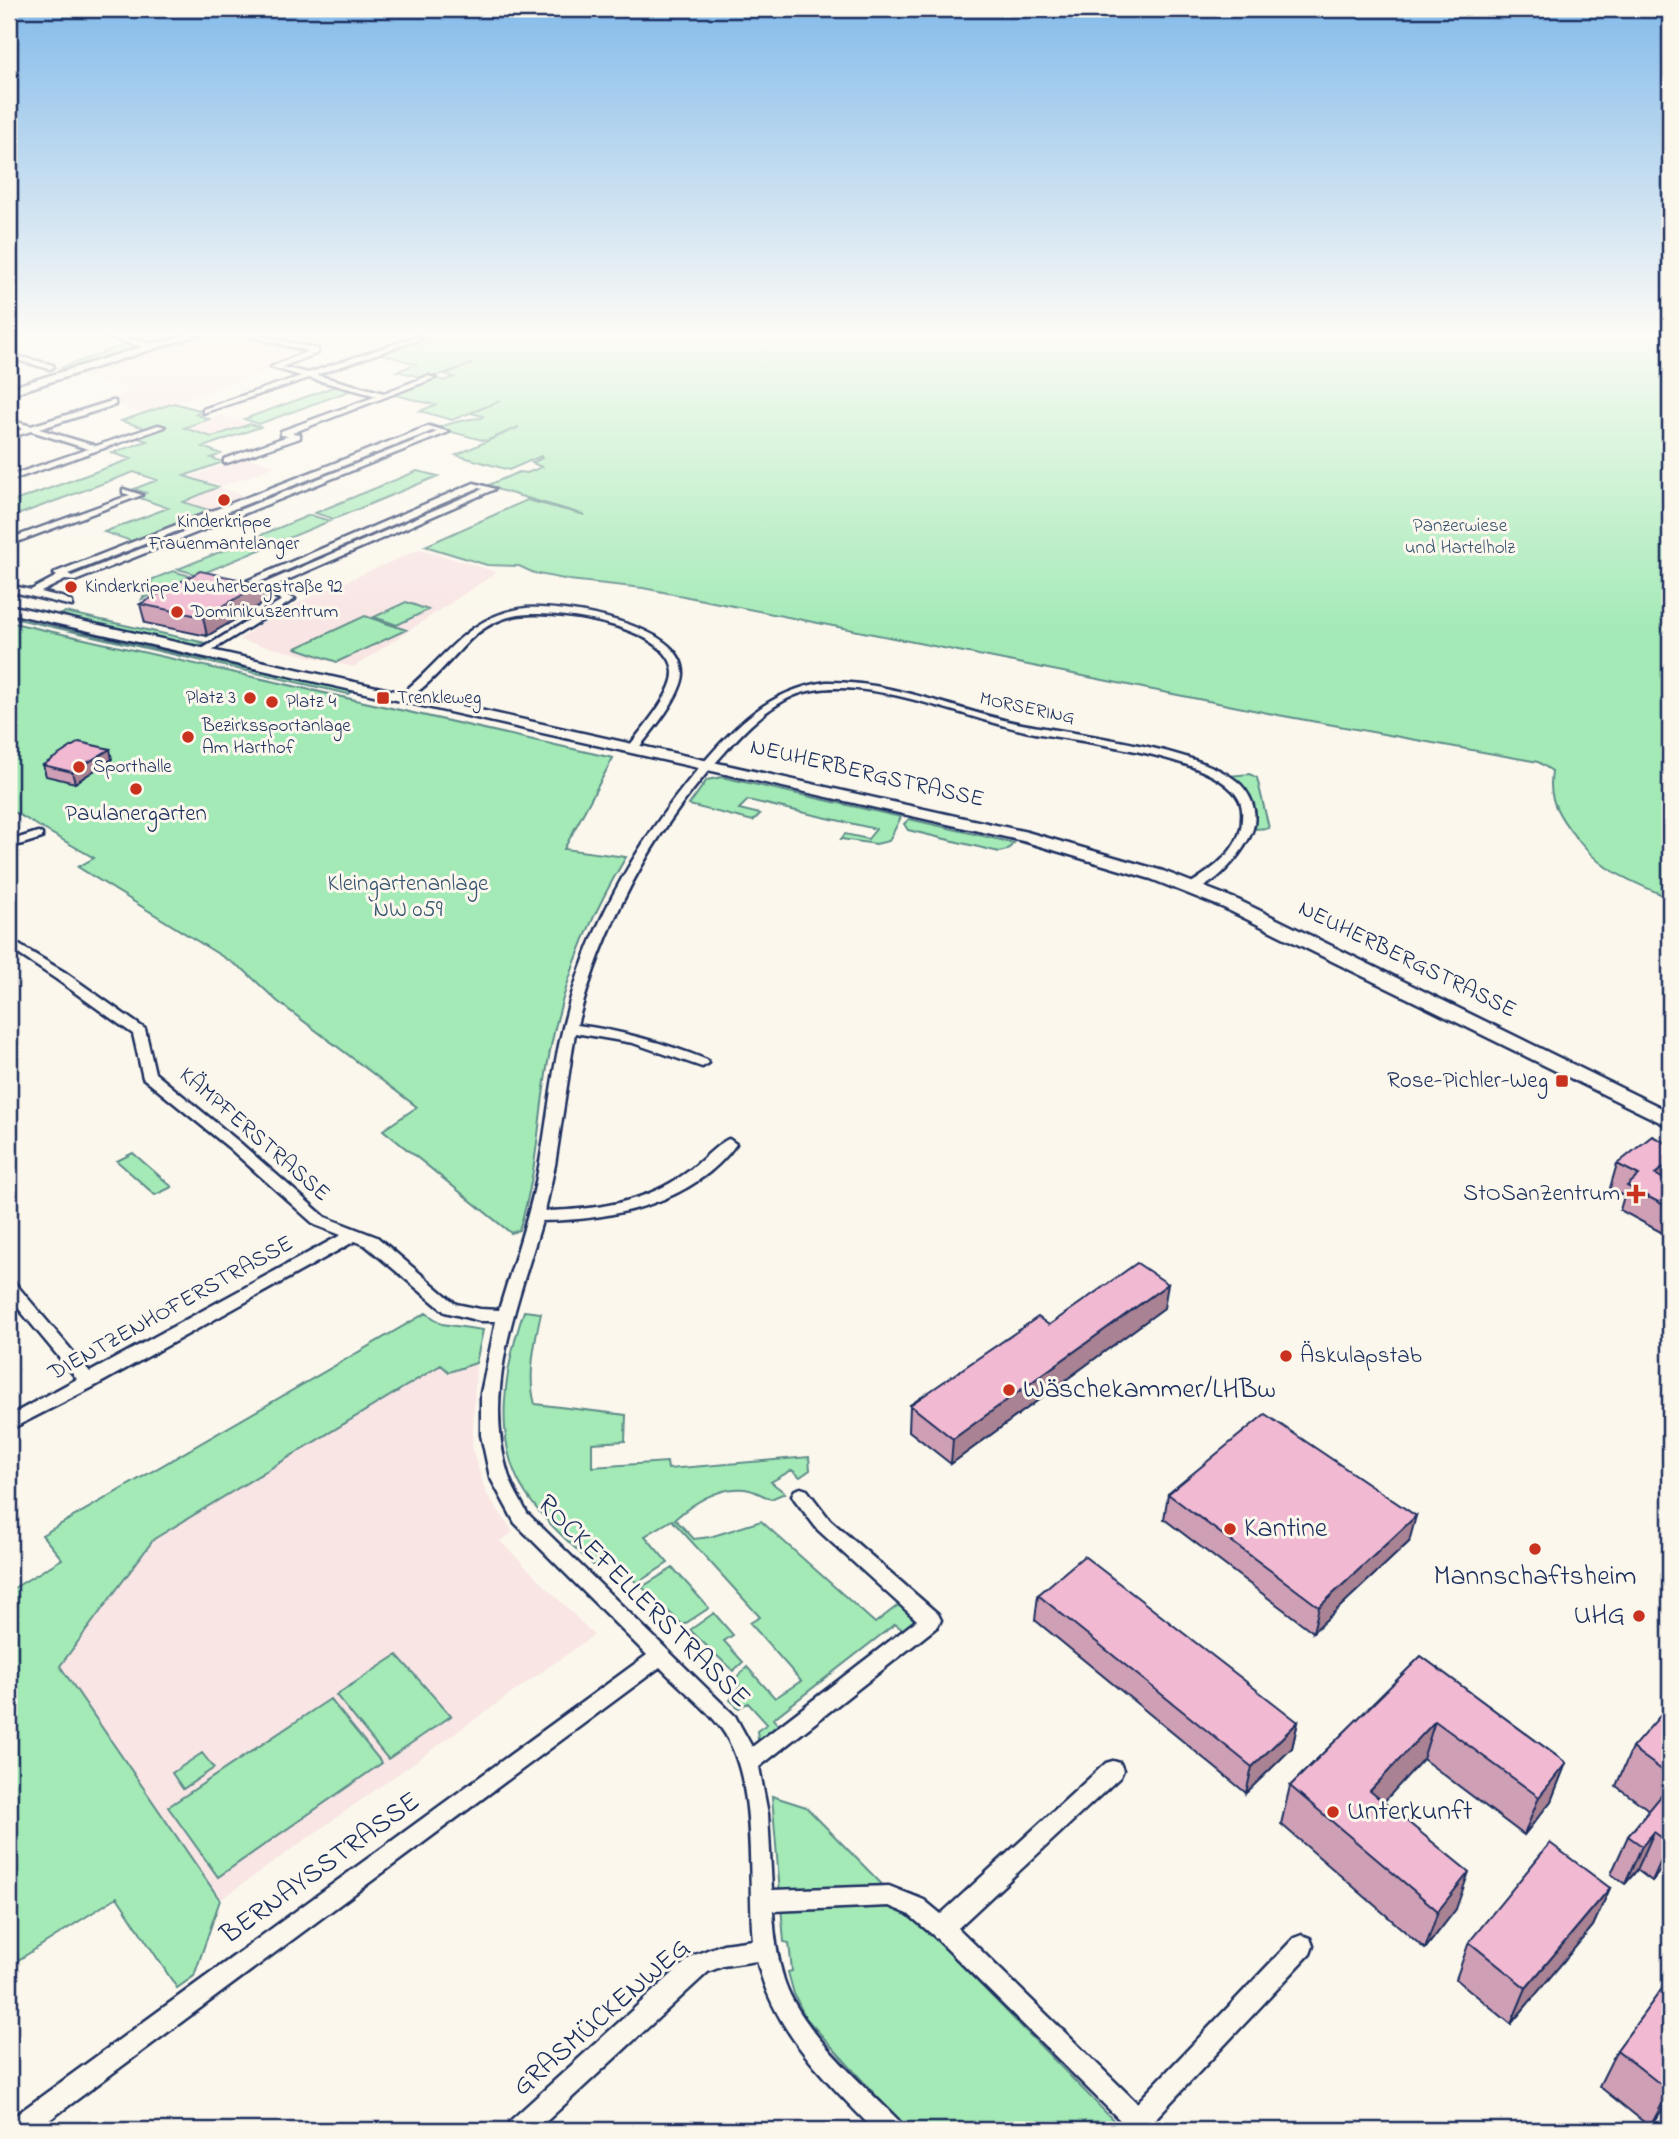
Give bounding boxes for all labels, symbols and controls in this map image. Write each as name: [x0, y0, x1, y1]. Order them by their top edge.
marker: Kinderkrippe Frauenmantelanger: [216, 492, 232, 508]
place label: Kinderkrippe Frauenmantelanger: [148, 509, 299, 560]
park label: Panzerwiese und Hartelholz: [1405, 513, 1515, 562]
place label: Kinderkrippe Neuherbergstraße 92: [85, 574, 343, 603]
marker: Kinderkrippe Neuherbergstraße 92: [63, 579, 79, 595]
place label: Dominikuszentrum: [190, 599, 338, 626]
marker: Dominikuszentrum: [169, 604, 185, 620]
place label: Platz 3: [186, 685, 236, 712]
place label: Trenkleweg: [397, 685, 481, 714]
street label: MORSERING: [977, 686, 1077, 732]
place label: Platz 4: [286, 689, 336, 716]
marker: Platz 3: [242, 690, 258, 706]
marker: Trenkleweg: [375, 690, 391, 706]
marker: Platz 4: [264, 694, 280, 710]
place label: Bezirkssportanlage Am Harthof: [201, 713, 351, 762]
marker: Bezirkssportanlage Am Harthof: [180, 729, 196, 745]
street label: NEUHERBERGSTRASSE: [747, 731, 987, 817]
place label: Sporthalle: [93, 754, 172, 781]
marker: Sporthalle: [71, 759, 87, 775]
marker: Paulanergarten: [128, 781, 144, 797]
place label: Paulanergarten: [65, 798, 207, 832]
park label: Kleingartenanlage NW 059: [328, 868, 489, 927]
street label: NEUHERBERGSTRASSE: [1292, 893, 1522, 1027]
street label: KÄMPFERSTRASSE: [171, 1060, 337, 1210]
place label: Rose-Pichler-Weg: [1387, 1065, 1548, 1099]
marker: Rose-Pichler-Weg: [1554, 1073, 1570, 1089]
place label: StOSanZentrum: [1463, 1178, 1620, 1211]
marker: StOSanZentrum: [1626, 1184, 1646, 1204]
street label: DIENTZENHOFERSTRASSE: [42, 1228, 299, 1391]
place label: Äskulapstab: [1300, 1340, 1422, 1373]
marker: Äskulapstab: [1278, 1348, 1294, 1364]
place label: Wäschekammer/LHBw: [1023, 1370, 1276, 1411]
marker: Wäschekammer/LHBw: [1001, 1382, 1017, 1398]
street label: ROCKEFELLERSTRASSE: [527, 1486, 759, 1718]
place label: Kantine: [1244, 1509, 1328, 1550]
marker: Kantine: [1222, 1521, 1238, 1537]
marker: Mannschaftsheim: [1527, 1541, 1543, 1557]
place label: Mannschaftsheim: [1434, 1557, 1636, 1598]
place label: UHG: [1573, 1596, 1625, 1637]
marker: UHG: [1631, 1608, 1647, 1624]
street label: BERNAYSSTRASSE: [212, 1782, 429, 1956]
place label: Unterkunft: [1347, 1792, 1472, 1833]
marker: Unterkunft: [1325, 1804, 1341, 1820]
street label: GRASMÜCKENWEG: [504, 1929, 700, 2107]

